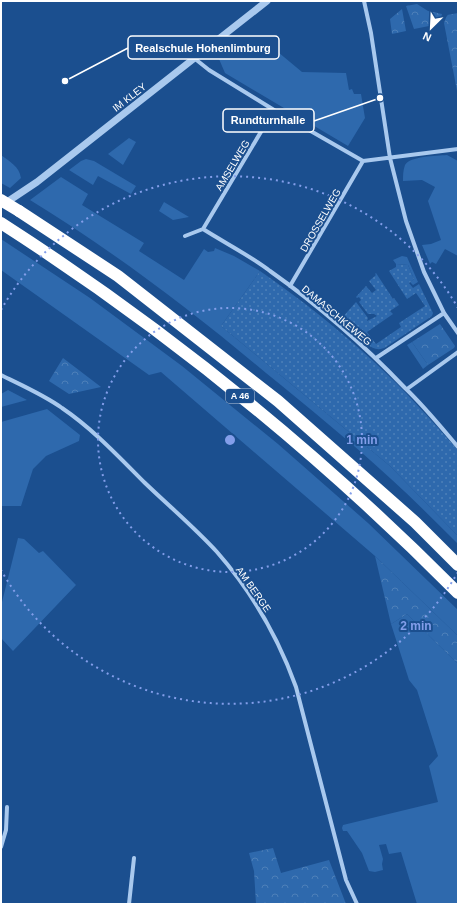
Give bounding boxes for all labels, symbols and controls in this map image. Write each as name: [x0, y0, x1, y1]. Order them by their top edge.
north arrow: [411, 8, 451, 48]
text: N: [421, 30, 433, 44]
callout: Realschule Hohenlimburg: [128, 36, 279, 59]
text: Realschule Hohenlimburg: [135, 42, 271, 54]
street label: IM KLEY: [110, 81, 148, 114]
callout: Rundturnhalle: [223, 109, 314, 132]
text: Rundturnhalle: [231, 114, 305, 126]
street label: AMSELWEG: [213, 138, 252, 193]
street label: DROSSELWEG: [298, 187, 343, 254]
street label: DAMASCHKEWEG: [300, 283, 374, 348]
road number: A 46: [226, 389, 254, 403]
centre of rings: [223, 433, 237, 447]
text: 1 min: [346, 433, 378, 447]
street label: AM BERGE: [234, 565, 273, 614]
text: 2 min: [400, 619, 432, 633]

